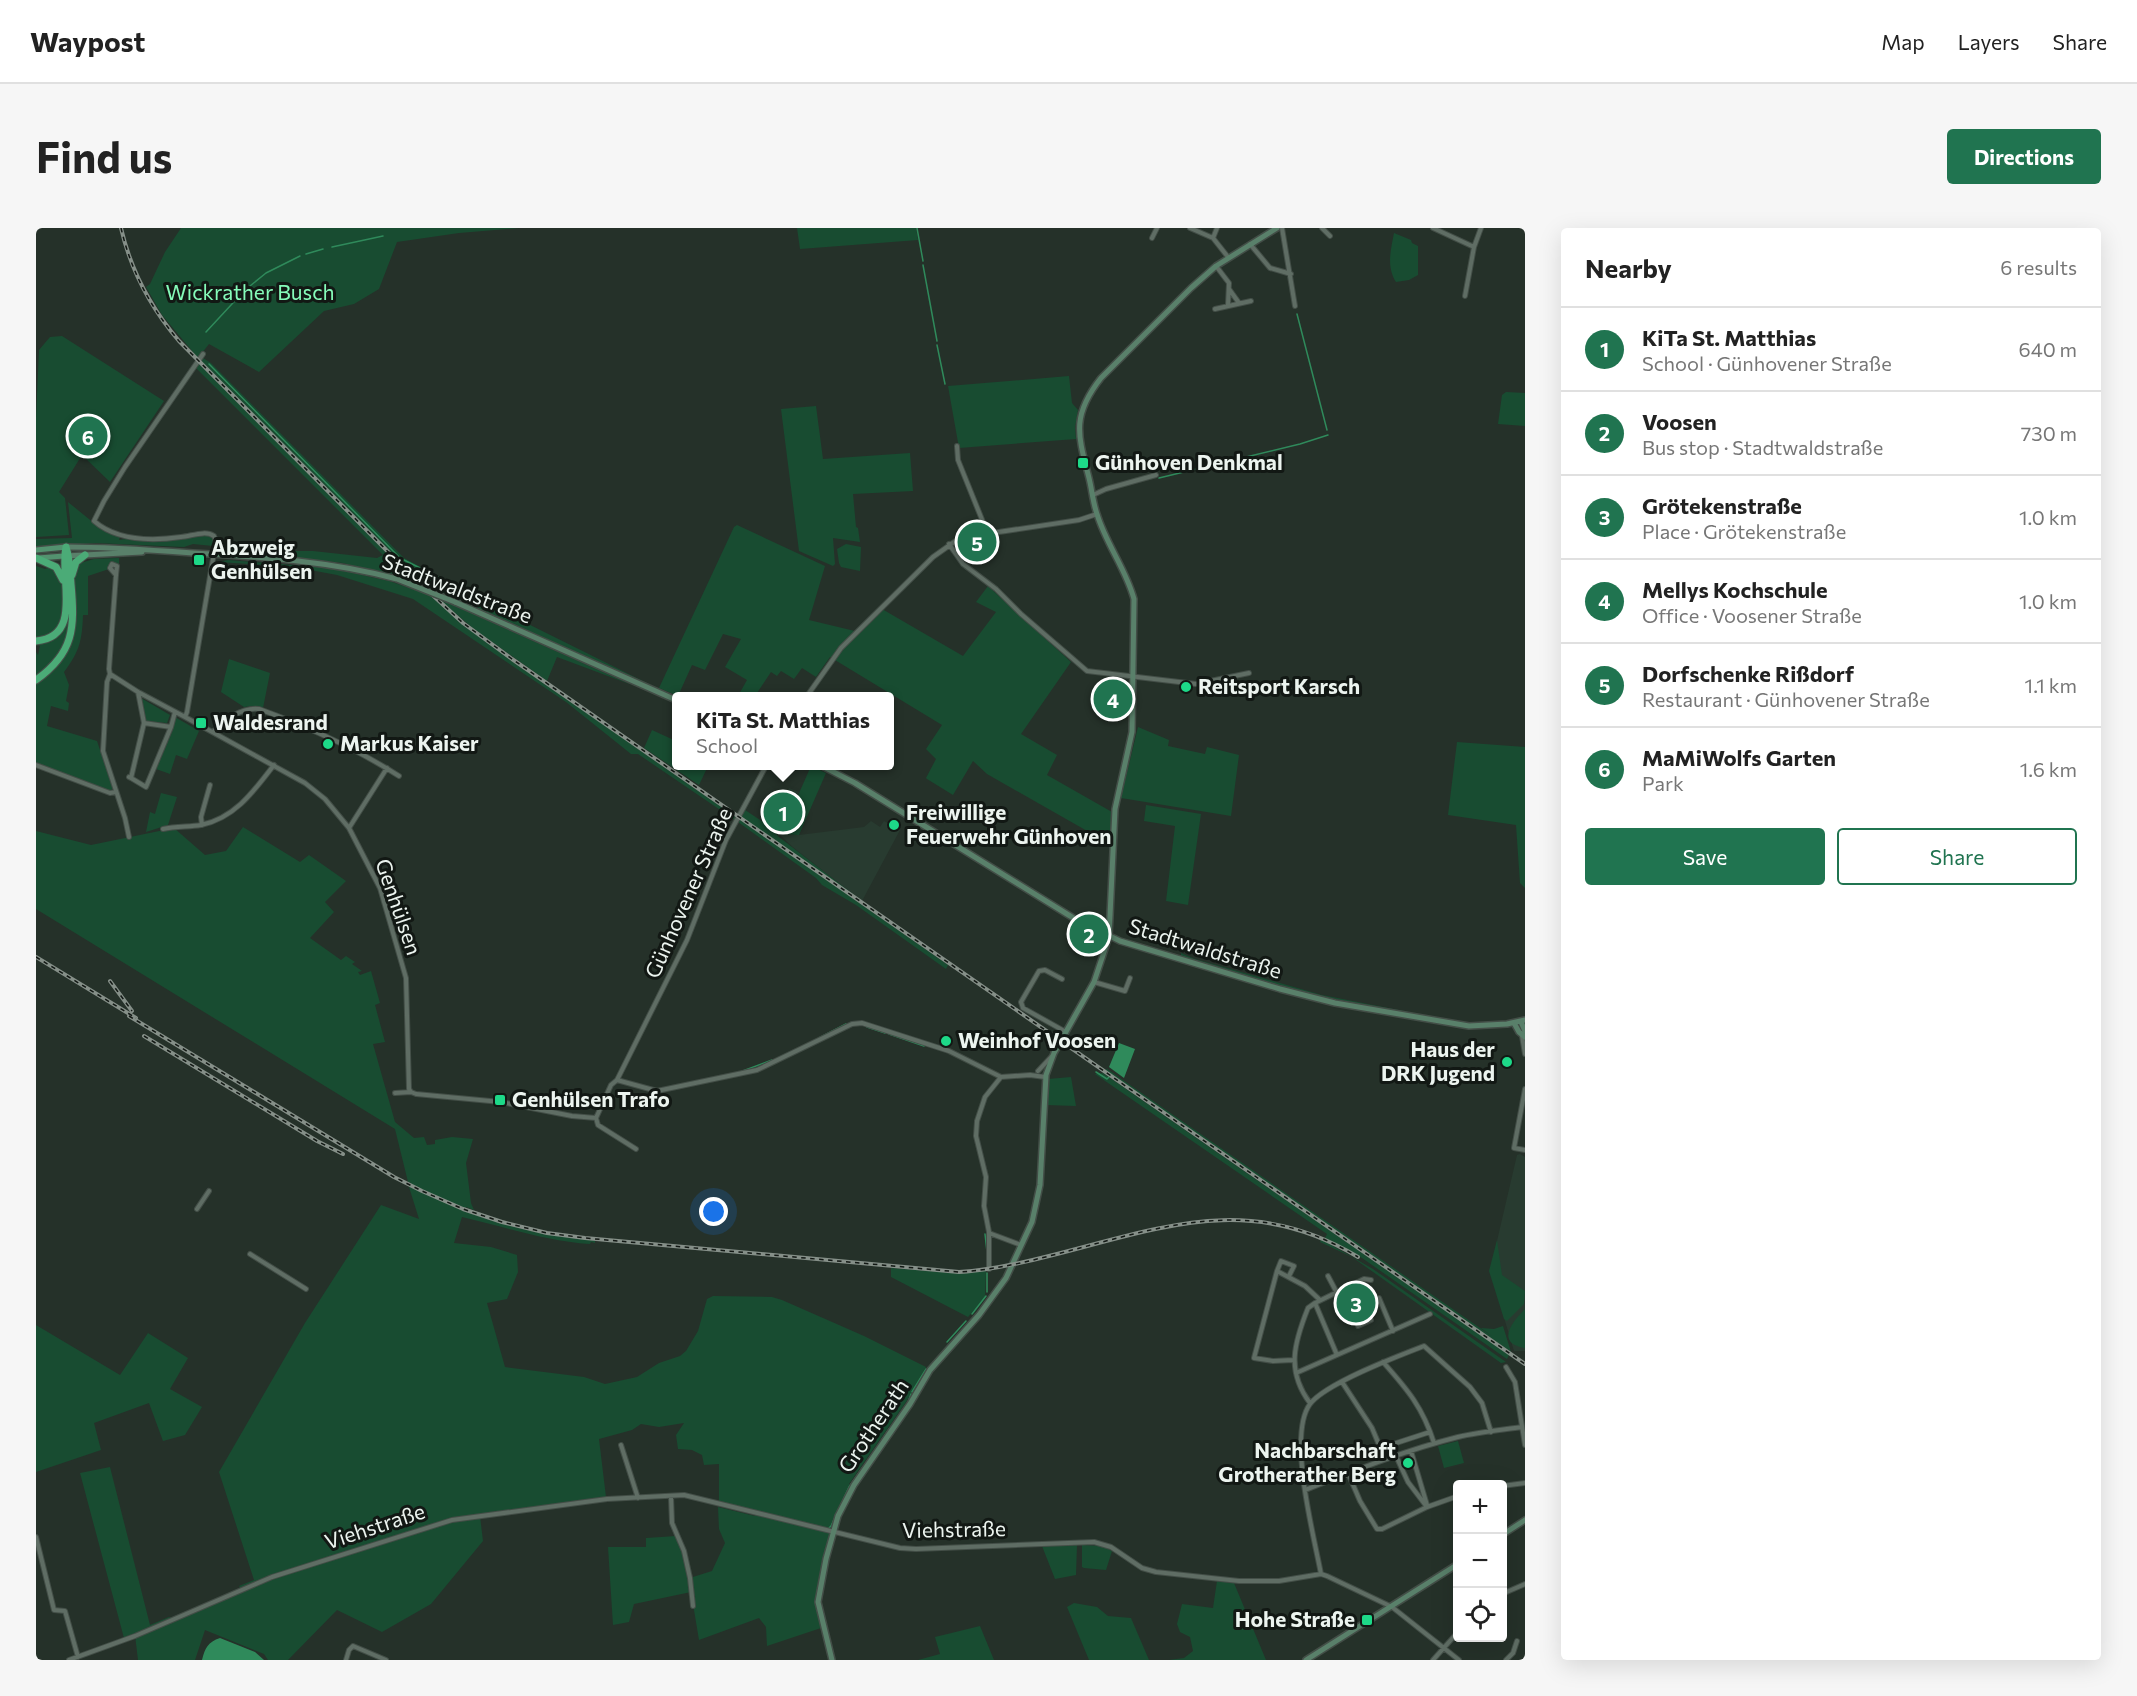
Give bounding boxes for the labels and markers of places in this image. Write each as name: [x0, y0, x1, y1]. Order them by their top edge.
pin: 6: [68, 414, 108, 458]
place label: Günhoven Denkmal: [1095, 449, 1283, 474]
marker: Günhoven Denkmal: [1076, 456, 1090, 470]
pin: 5: [958, 520, 996, 564]
place label: Abzweig Genhülsen: [211, 534, 312, 583]
marker: Abzweig Genhülsen: [192, 553, 206, 567]
place label: Reitsport Karsch: [1198, 673, 1360, 698]
pin: 4: [1094, 676, 1132, 722]
marker: Reitsport Karsch: [1179, 680, 1193, 694]
place label: Waldesrand: [213, 709, 328, 734]
marker: Waldesrand: [194, 716, 208, 730]
place label: Markus Kaiser: [340, 730, 479, 755]
marker: Markus Kaiser: [321, 737, 335, 751]
pin: 1: [764, 790, 802, 834]
place label: Freiwillige Feuerwehr Günhoven: [906, 799, 1111, 848]
marker: Freiwillige Feuerwehr Günhoven: [887, 818, 901, 832]
pin: 2: [1070, 912, 1108, 956]
place label: Weinhof Voosen: [958, 1027, 1116, 1052]
marker: Weinhof Voosen: [939, 1034, 953, 1048]
place label: Haus der DRK Jugend: [1381, 1036, 1495, 1085]
marker: Haus der DRK Jugend: [1500, 1055, 1514, 1069]
place label: Genhülsen Trafo: [512, 1086, 670, 1111]
marker: Genhülsen Trafo: [493, 1093, 507, 1107]
pin: 3: [1336, 1280, 1376, 1326]
place label: Nachbarschaft Grotherather Berg: [1218, 1437, 1396, 1486]
marker: Nachbarschaft Grotherather Berg: [1401, 1456, 1415, 1470]
place label: Hohe Straße: [1235, 1606, 1355, 1631]
marker: Hohe Straße: [1360, 1613, 1374, 1627]

